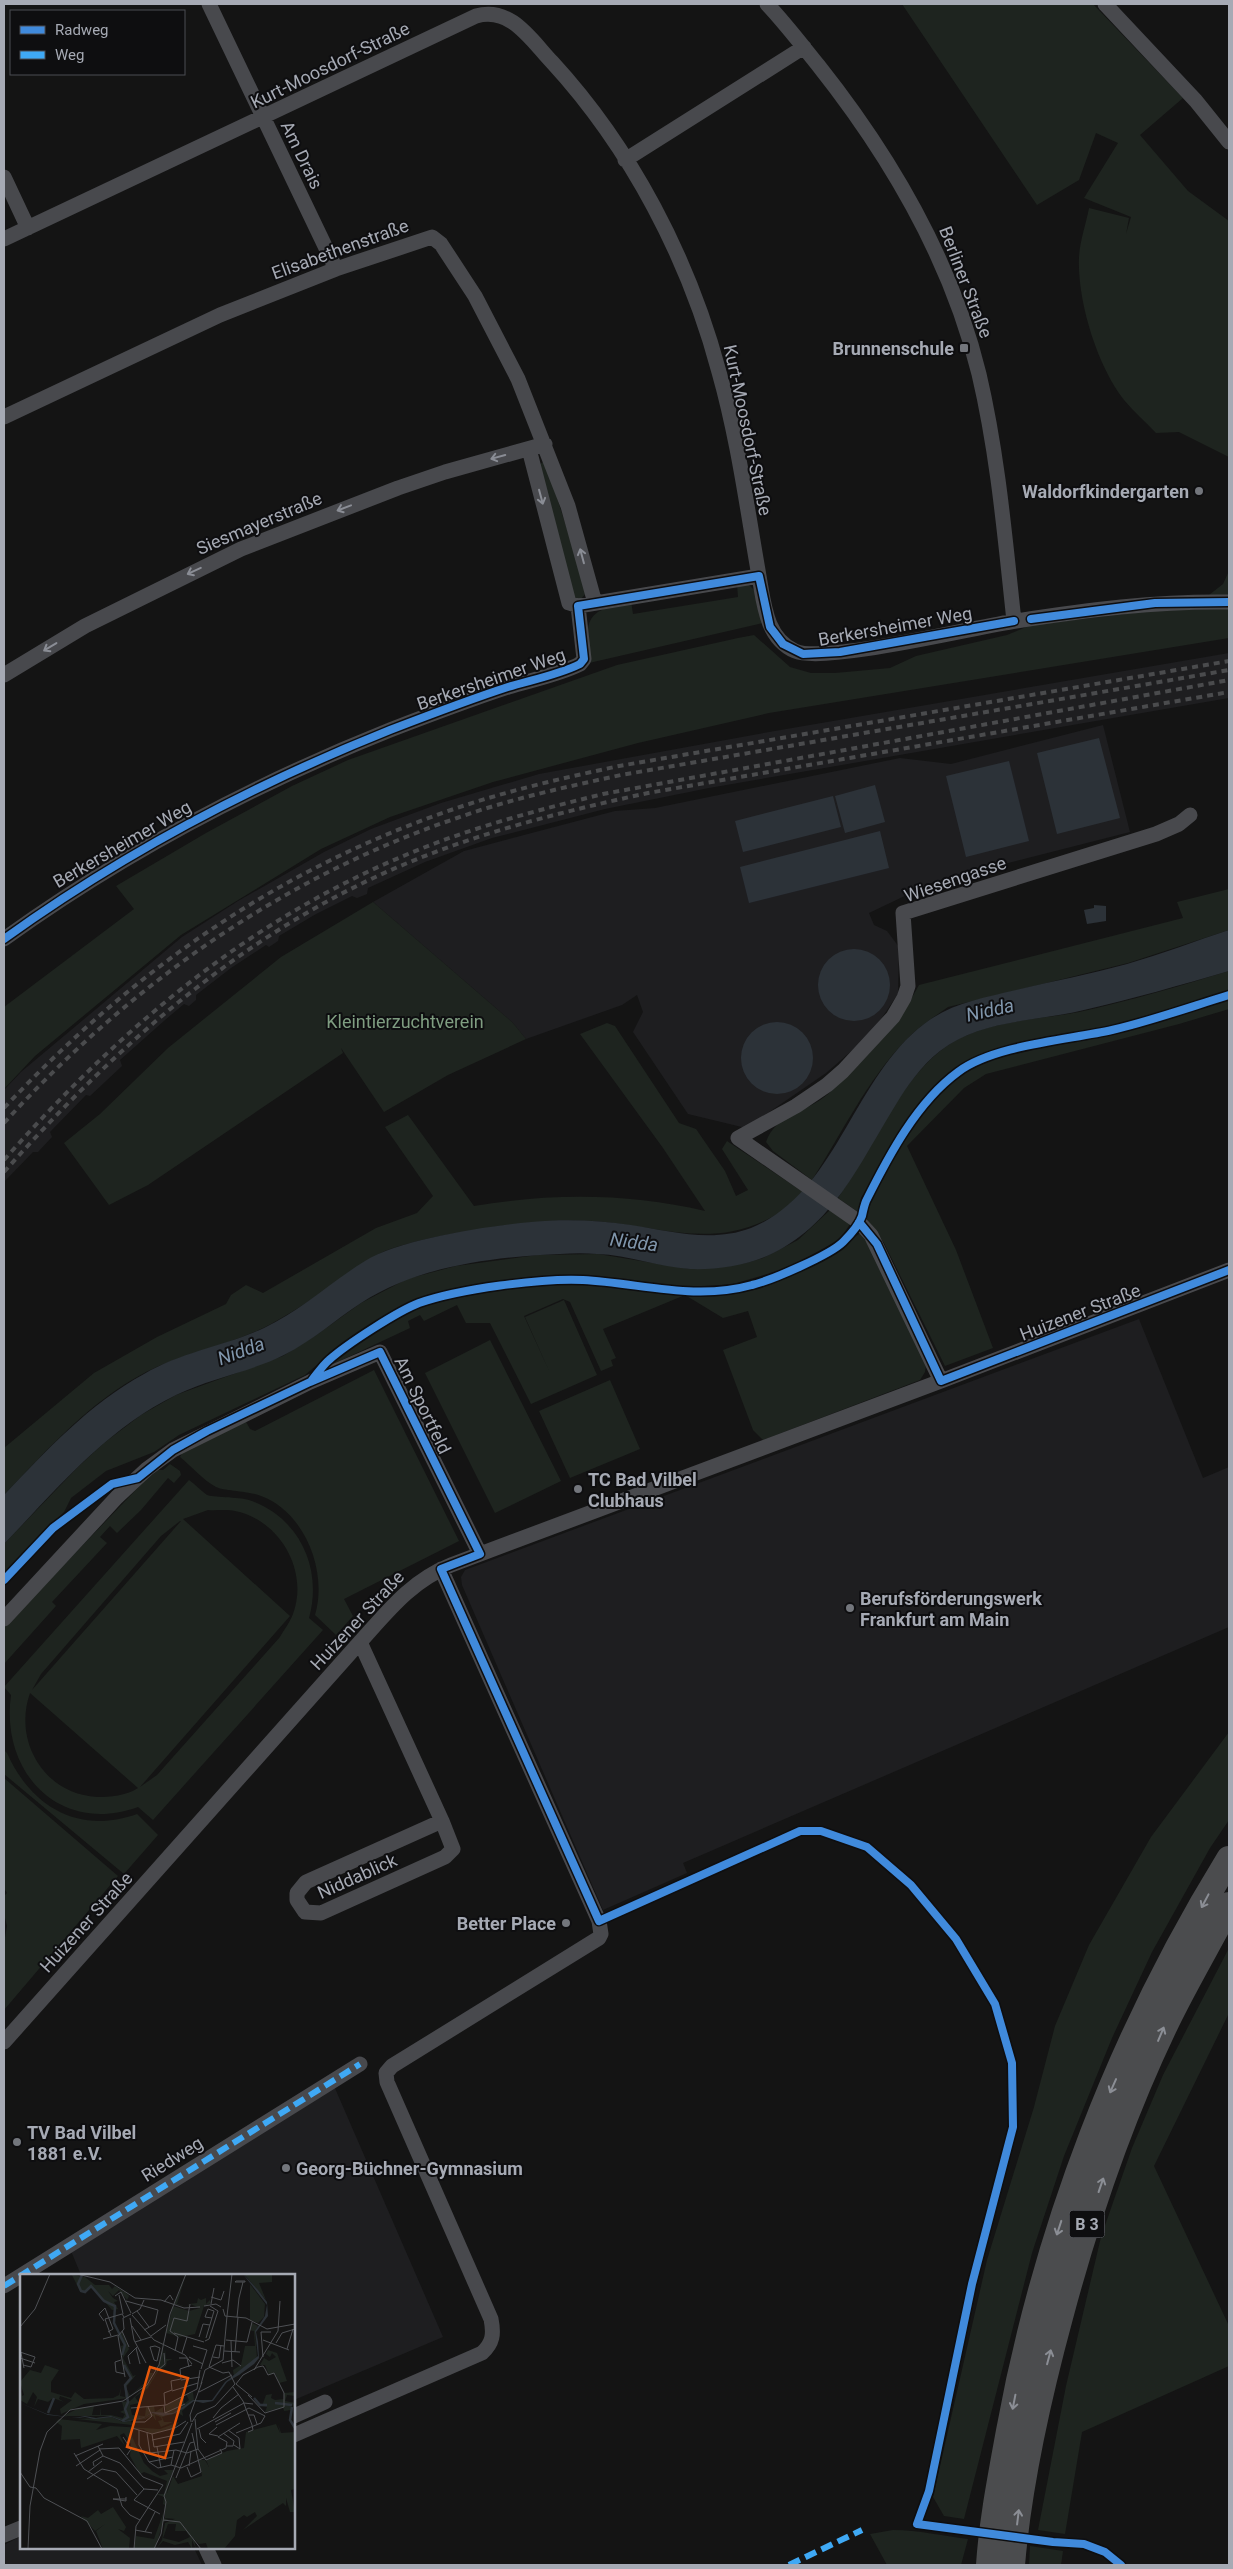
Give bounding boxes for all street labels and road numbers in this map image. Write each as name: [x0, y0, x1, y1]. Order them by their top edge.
street label: Kurt-Moosdorf-Straße: [247, 17, 413, 113]
street label: Am Drais: [277, 118, 327, 192]
street label: Elisabethenstraße: [269, 215, 411, 283]
street label: Berliner Straße: [935, 223, 997, 341]
street label: Kurt-Moosdorf-Straße: [720, 343, 776, 517]
street label: Siesmayerstraße: [193, 487, 325, 559]
street label: Berkersheimer Weg: [816, 602, 974, 650]
street label: Berkersheimer Weg: [414, 644, 568, 714]
street label: Berkersheimer Weg: [49, 796, 195, 892]
street label: Wiesengasse: [901, 852, 1009, 906]
street label: Huizener Straße: [1017, 1279, 1143, 1345]
street label: Am Sportfeld: [390, 1353, 456, 1457]
street label: Huizener Straße: [306, 1566, 408, 1674]
street label: Niddablick: [314, 1849, 401, 1903]
street label: Huizener Straße: [35, 1867, 137, 1977]
street label: Riedweg: [137, 2132, 207, 2186]
road number: B 3: [1070, 2210, 1104, 2238]

